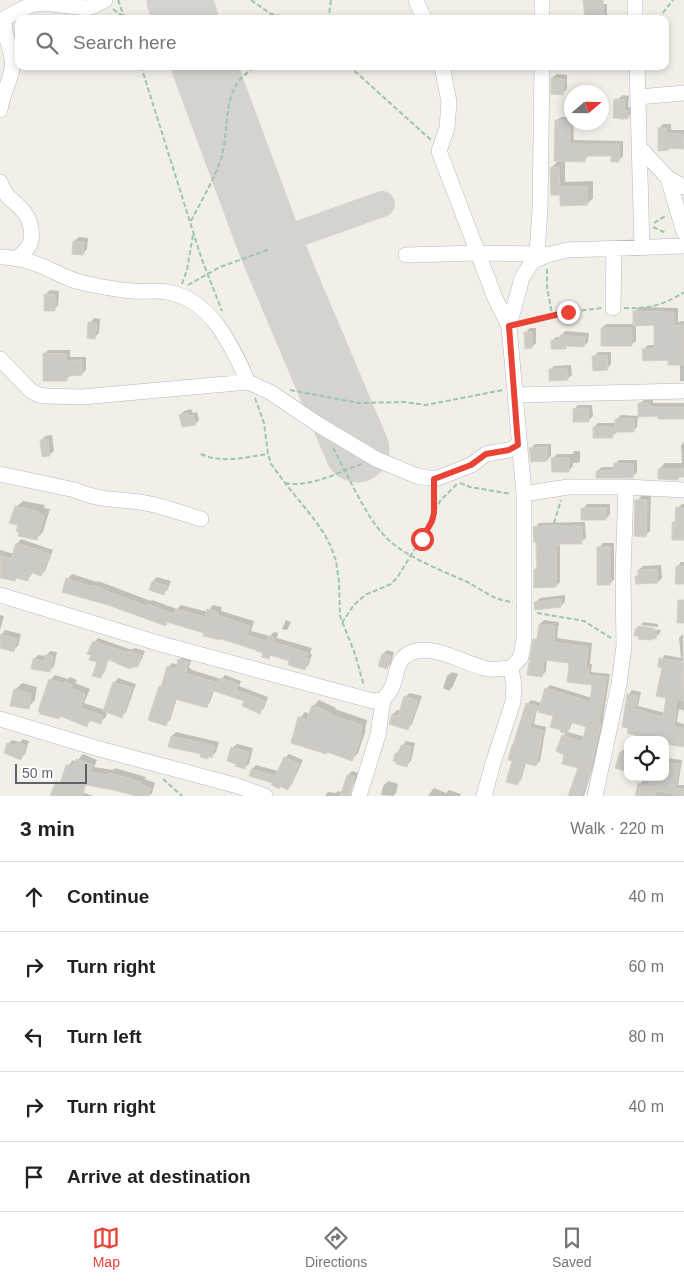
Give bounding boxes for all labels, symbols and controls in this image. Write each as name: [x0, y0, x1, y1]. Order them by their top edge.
search box: [15, 15, 669, 70]
icon: search: [33, 29, 61, 57]
text: Search here: [73, 32, 177, 53]
north arrow: [564, 85, 609, 130]
route end: [557, 301, 580, 324]
route start: [411, 528, 434, 551]
map controls: [624, 736, 669, 781]
button: locate: [624, 736, 669, 781]
scale bar: [15, 761, 88, 784]
text: 50 m: [22, 765, 53, 781]
text: 3 min: [20, 817, 75, 840]
text: Walk · 220 m: [570, 820, 664, 837]
icon: ahead: [20, 883, 48, 911]
text: Continue: [67, 886, 149, 907]
text: 40 m: [628, 888, 664, 905]
icon: right: [20, 953, 48, 981]
text: Turn right: [67, 956, 155, 977]
text: 60 m: [628, 958, 664, 975]
icon: left: [20, 1023, 48, 1051]
text: Turn left: [67, 1026, 142, 1047]
text: 80 m: [628, 1028, 664, 1045]
icon: right: [20, 1093, 48, 1121]
text: Turn right: [67, 1096, 155, 1117]
text: 40 m: [628, 1098, 664, 1115]
icon: arrive: [20, 1163, 48, 1191]
text: Arrive at destination: [67, 1166, 251, 1187]
tab: Map: [92, 1224, 120, 1270]
tab: Directions: [305, 1224, 367, 1270]
tab: Saved: [552, 1224, 592, 1270]

